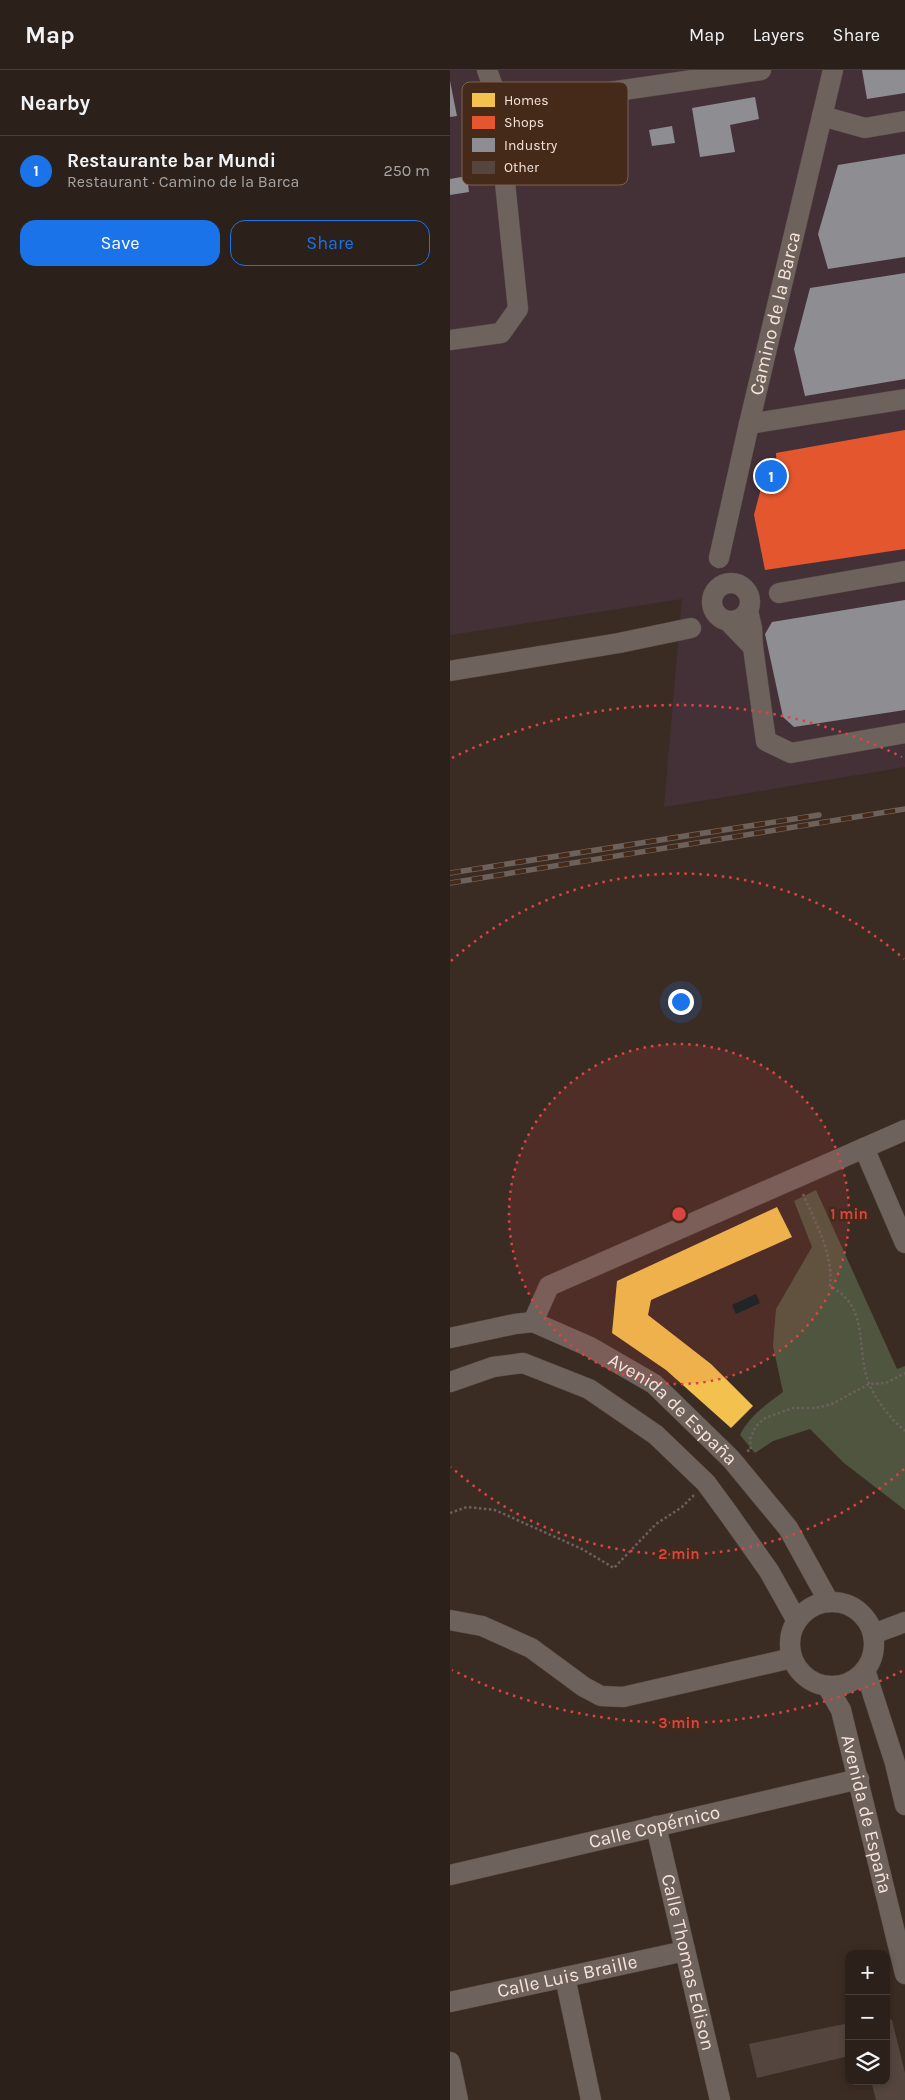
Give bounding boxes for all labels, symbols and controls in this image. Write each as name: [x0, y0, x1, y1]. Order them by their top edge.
text: Map: [25, 21, 75, 49]
text: Map: [689, 24, 725, 46]
text: Layers: [753, 24, 805, 46]
text: Share: [833, 24, 880, 46]
legend: [462, 82, 628, 185]
text: Nearby: [20, 91, 90, 115]
text: Homes: [504, 92, 549, 109]
text: Shops: [504, 114, 544, 131]
text: Industry: [504, 137, 558, 154]
text: Restaurante bar Mundi: [67, 150, 276, 172]
text: Other: [504, 159, 540, 176]
text: 1: [33, 161, 39, 180]
text: 250 m: [383, 161, 430, 180]
text: Restaurant · Camino de la Barca: [67, 172, 299, 191]
button: Save: [20, 220, 220, 266]
button: Share: [230, 220, 430, 266]
street label: Camino de la Barca: [745, 229, 805, 397]
pin: 1: [755, 457, 787, 495]
your location: [668, 989, 694, 1015]
centre of rings: [670, 1205, 688, 1223]
text: 1 min: [830, 1205, 868, 1223]
street label: Avenida de España: [604, 1349, 742, 1470]
text: 2 min: [658, 1545, 700, 1563]
text: 3 min: [658, 1714, 700, 1732]
street label: Avenida de España: [836, 1732, 896, 1896]
street label: Calle Copérnico: [587, 1801, 722, 1853]
street label: Calle Thomas Edison: [657, 1872, 719, 2053]
map controls: [845, 1950, 890, 2085]
button: +: [845, 1950, 890, 1995]
street label: Calle Luis Braille: [495, 1951, 639, 2002]
button: −: [845, 1995, 890, 2040]
button: layers: [845, 2040, 890, 2085]

